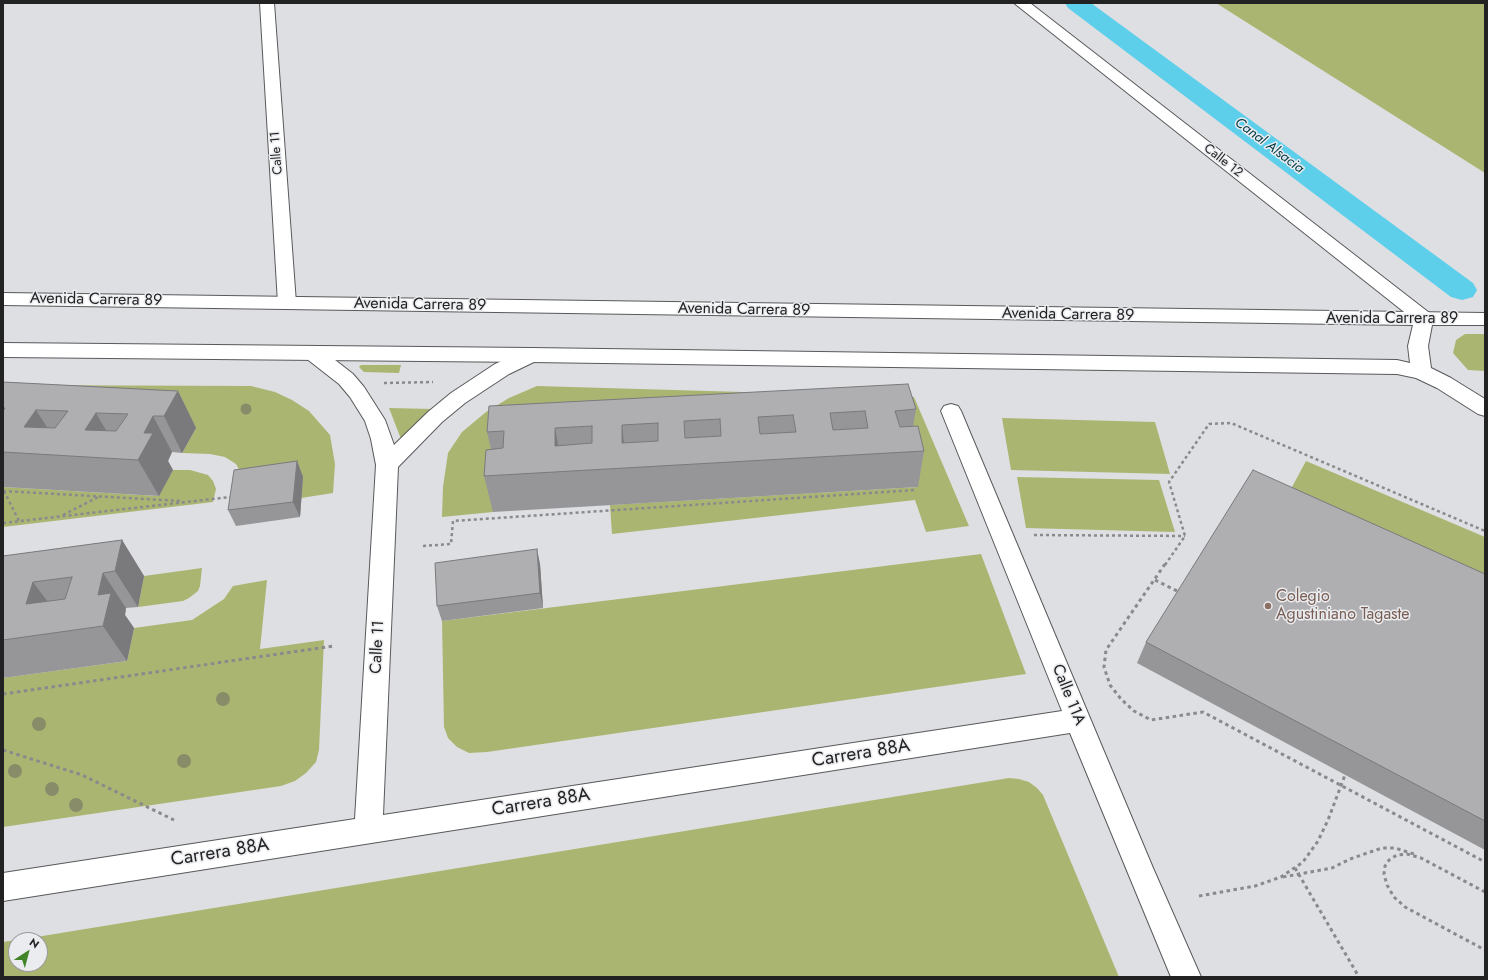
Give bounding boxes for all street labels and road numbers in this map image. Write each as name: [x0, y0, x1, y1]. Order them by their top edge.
street label: Calle 11: [268, 131, 286, 175]
street label: Calle 12: [1200, 141, 1246, 181]
street label: Avenida Carrera 89: [30, 289, 162, 311]
street label: Avenida Carrera 89: [354, 294, 486, 316]
street label: Avenida Carrera 89: [678, 299, 810, 321]
street label: Avenida Carrera 89: [1002, 304, 1134, 326]
street label: Avenida Carrera 89: [1326, 309, 1458, 329]
street label: Calle 11: [367, 620, 389, 674]
street label: Calle 11A: [1047, 662, 1089, 728]
street label: Carrera 88A: [810, 735, 912, 773]
street label: Carrera 88A: [490, 784, 592, 822]
street label: Carrera 88A: [169, 834, 271, 872]

